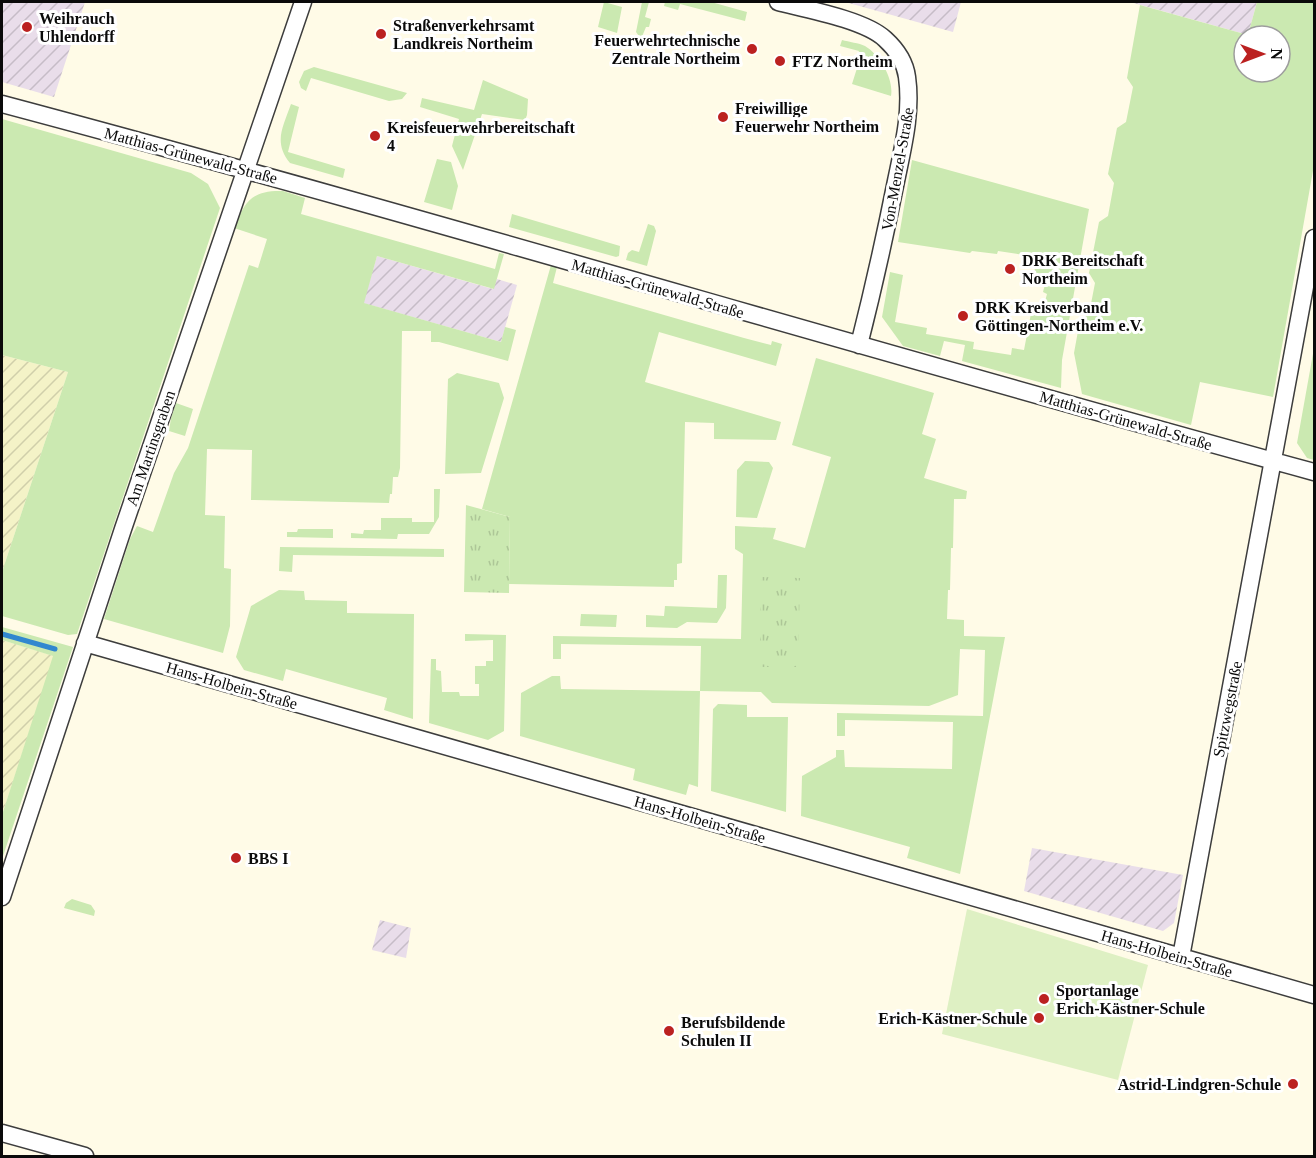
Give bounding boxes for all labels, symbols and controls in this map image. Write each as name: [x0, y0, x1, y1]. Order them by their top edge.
place label: Weihrauch Uhlendorff: [39, 10, 115, 45]
place label: Straßenverkehrsamt Landkreis Northeim: [393, 17, 535, 52]
marker: Weihrauch Uhlendorff: [20, 20, 34, 34]
north arrow: [1232, 24, 1292, 84]
marker: Straßenverkehrsamt Landkreis Northeim: [374, 27, 388, 41]
place label: Feuerwehrtechnische Zentrale Northeim: [594, 32, 741, 67]
marker: Feuerwehrtechnische Zentrale Northeim: [745, 42, 759, 56]
text: N: [1268, 48, 1285, 60]
place label: FTZ Northeim: [792, 53, 894, 70]
marker: FTZ Northeim: [773, 54, 787, 68]
place label: Freiwillige Feuerwehr Northeim: [735, 100, 880, 135]
street label: Von-Menzel-Straße: [878, 106, 917, 232]
marker: Freiwillige Feuerwehr Northeim: [716, 110, 730, 124]
place label: Kreisfeuerwehrbereitschaft 4: [387, 119, 575, 154]
street label: Matthias-Grünewald-Straße: [102, 124, 279, 187]
marker: Kreisfeuerwehrbereitschaft 4: [368, 129, 382, 143]
place label: DRK Bereitschaft Northeim: [1022, 252, 1145, 287]
street label: Matthias-Grünewald-Straße: [570, 256, 746, 321]
marker: DRK Bereitschaft Northeim: [1003, 262, 1017, 276]
place label: DRK Kreisverband Göttingen-Northeim e.V.: [975, 299, 1143, 335]
marker: DRK Kreisverband Göttingen-Northeim e.V.: [956, 309, 970, 323]
street label: Am Martinsgraben: [123, 388, 179, 509]
street label: Matthias-Grünewald-Straße: [1038, 388, 1214, 453]
street label: Hans-Holbein-Straße: [164, 659, 300, 712]
street label: Spitzwegstraße: [1210, 659, 1246, 759]
street label: Hans-Holbein-Straße: [632, 793, 768, 846]
place label: BBS I: [248, 850, 288, 867]
marker: BBS I: [229, 851, 243, 865]
street label: Hans-Holbein-Straße: [1099, 927, 1235, 980]
place label: Sportanlage Erich-Kästner-Schule: [1056, 982, 1205, 1017]
marker: Sportanlage Erich-Kästner-Schule: [1037, 992, 1051, 1006]
place label: Erich-Kästner-Schule: [878, 1010, 1027, 1027]
marker: Erich-Kästner-Schule: [1032, 1011, 1046, 1025]
place label: Berufsbildende Schulen II: [681, 1014, 785, 1049]
marker: Berufsbildende Schulen II: [662, 1024, 676, 1038]
place label: Astrid-Lindgren-Schule: [1118, 1076, 1281, 1094]
marker: Astrid-Lindgren-Schule: [1286, 1077, 1300, 1091]

